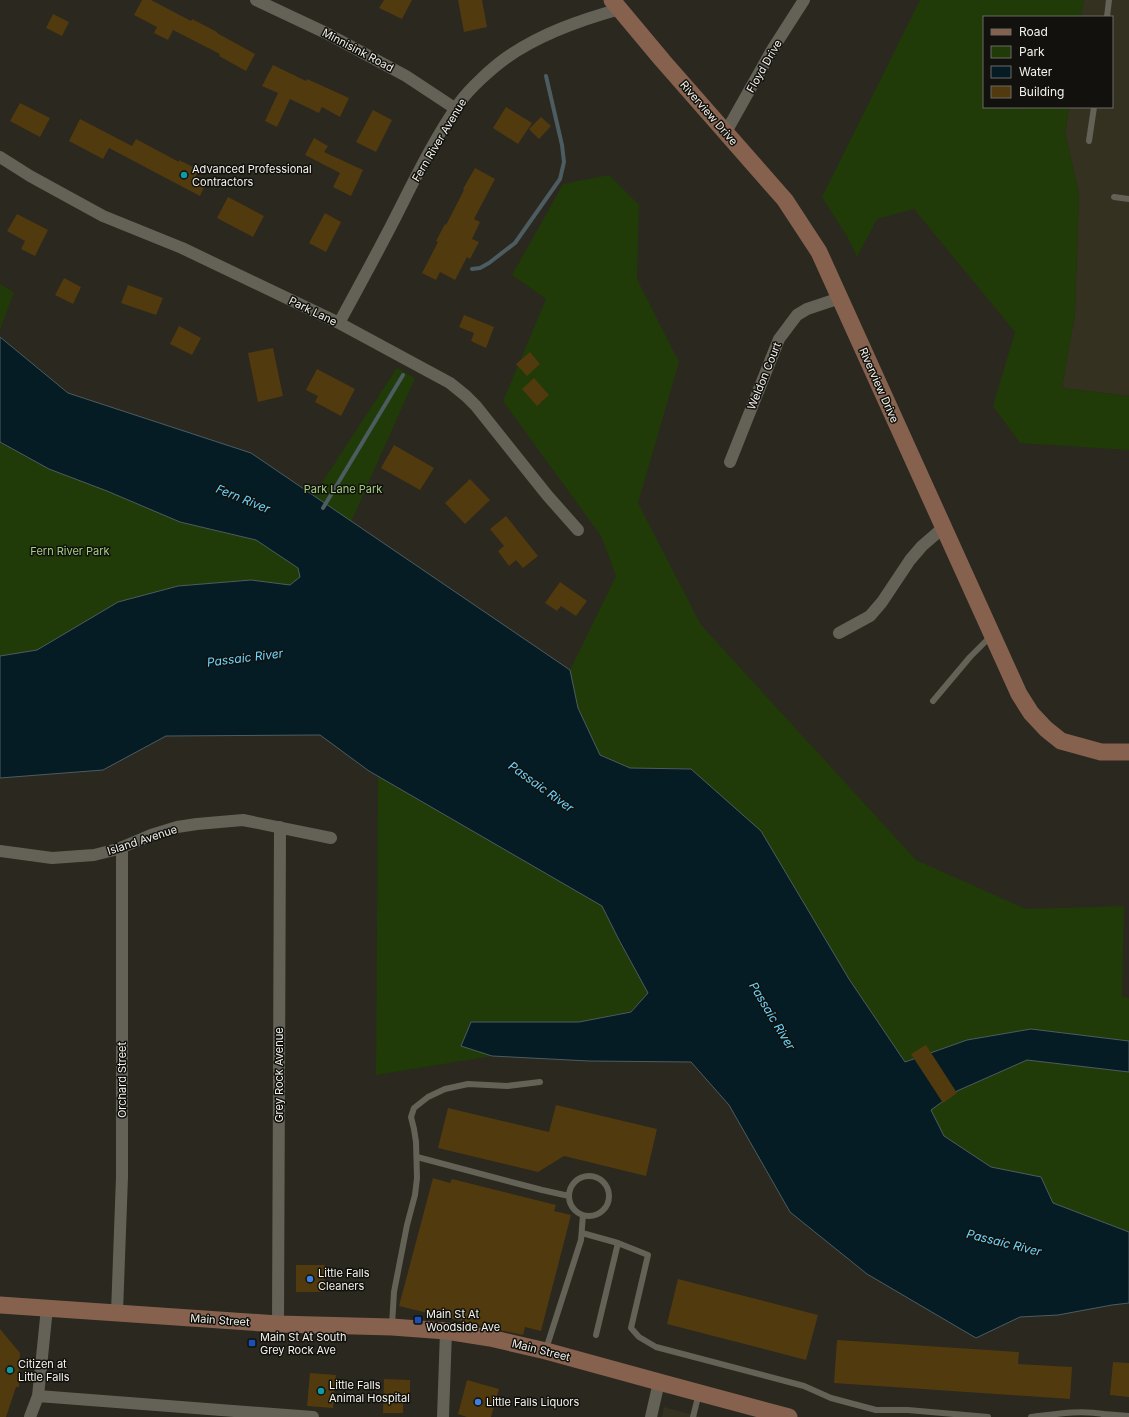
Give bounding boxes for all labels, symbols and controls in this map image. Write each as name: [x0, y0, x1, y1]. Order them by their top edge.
legend: [983, 16, 1113, 108]
text: Road: [1019, 24, 1048, 39]
street label: Minnisink Road: [320, 25, 396, 75]
street label: Floyd Drive: [743, 37, 785, 95]
text: Park: [1019, 44, 1045, 59]
text: Water: [1019, 64, 1053, 79]
street label: Riverview Drive: [677, 78, 741, 148]
text: Building: [1019, 84, 1064, 99]
street label: Fern River Avenue: [409, 96, 469, 184]
place label: Advanced Professional Contractors: [192, 162, 312, 189]
marker: Advanced Professional Contractors: [179, 170, 189, 180]
street label: Park Lane: [287, 293, 339, 329]
street label: Weldon Court: [744, 340, 784, 412]
street label: Riverview Drive: [856, 345, 902, 425]
water label: Fern River: [214, 481, 273, 516]
park label: Park Lane Park: [304, 482, 382, 496]
park label: Fern River Park: [30, 544, 110, 558]
water label: Passaic River: [206, 645, 284, 670]
water label: Passaic River: [506, 758, 577, 815]
street label: Island Avenue: [105, 822, 179, 858]
water label: Passaic River: [746, 979, 799, 1053]
street label: Grey Rock Avenue: [272, 1027, 286, 1123]
street label: Orchard Street: [115, 1042, 129, 1118]
water label: Passaic River: [965, 1226, 1044, 1259]
place label: Little Falls Cleaners: [318, 1266, 370, 1293]
marker: Little Falls Cleaners: [305, 1274, 315, 1284]
place label: Main St At Woodside Ave: [426, 1307, 500, 1334]
street label: Main Street: [190, 1311, 251, 1329]
marker: Main St At Woodside Ave: [413, 1315, 423, 1325]
place label: Main St At South Grey Rock Ave: [260, 1330, 346, 1357]
street label: Main Street: [510, 1336, 572, 1364]
marker: Main St At South Grey Rock Ave: [247, 1338, 257, 1348]
place label: Citizen at Little Falls: [18, 1357, 70, 1384]
marker: Citizen at Little Falls: [5, 1365, 15, 1375]
place label: Little Falls Animal Hospital: [329, 1378, 410, 1405]
marker: Little Falls Animal Hospital: [316, 1386, 326, 1396]
place label: Little Falls Liquors: [486, 1395, 579, 1409]
marker: Little Falls Liquors: [473, 1397, 483, 1407]

